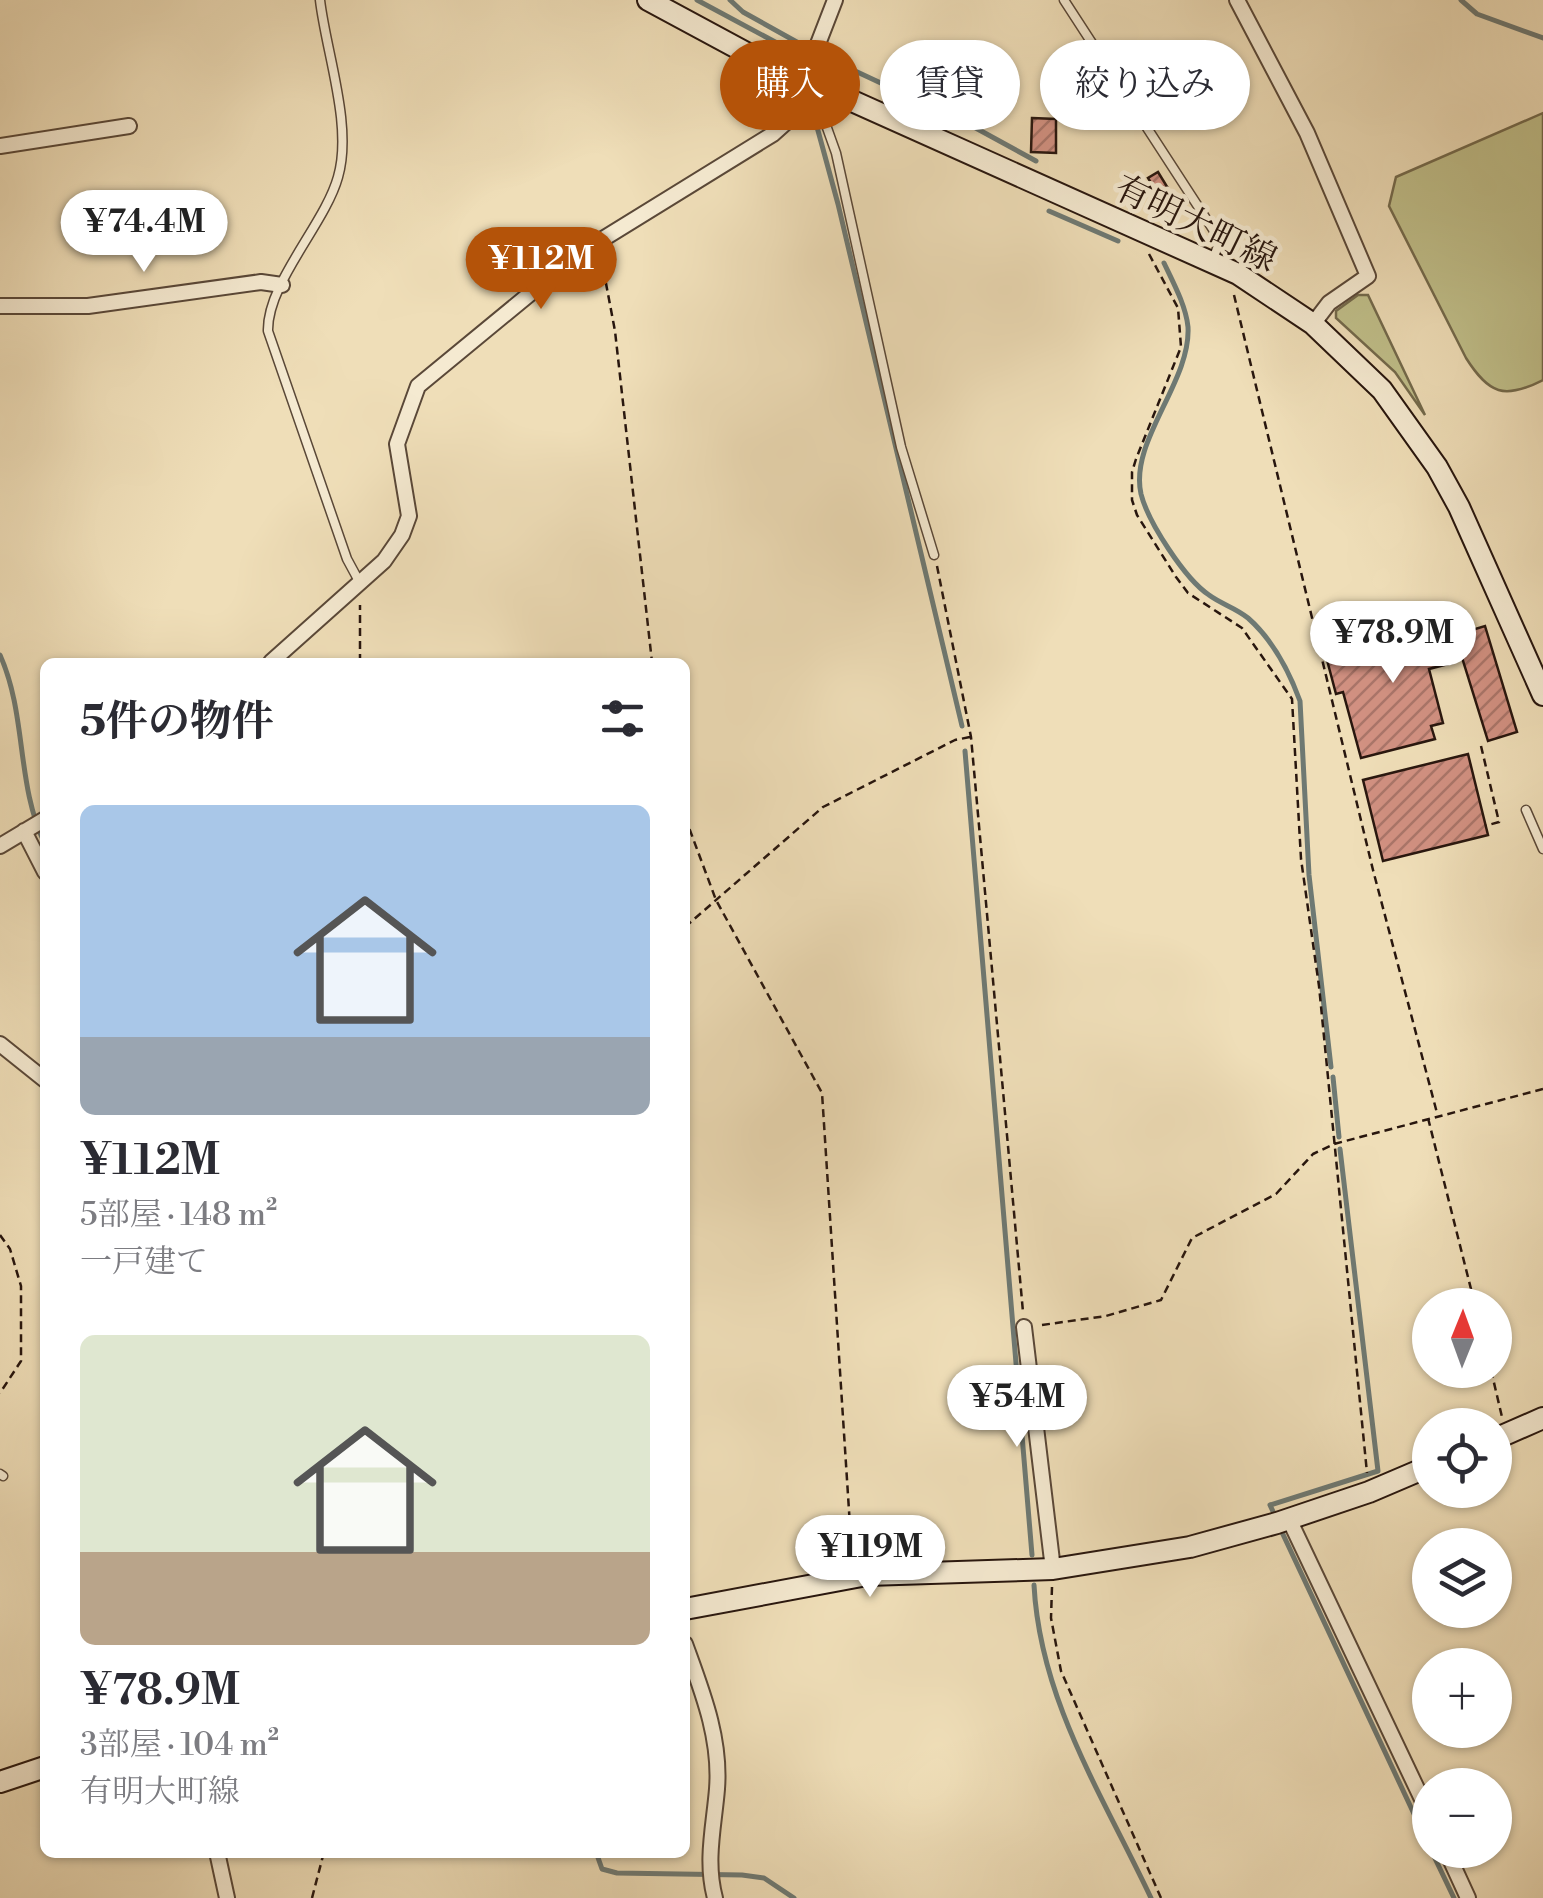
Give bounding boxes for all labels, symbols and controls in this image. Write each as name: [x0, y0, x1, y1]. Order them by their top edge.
chip: 購入: [720, 40, 860, 130]
chip: 賃貸: [880, 40, 1020, 130]
chip: 絞り込み: [1040, 40, 1250, 130]
street label: 有明大町線: [1107, 167, 1283, 282]
pin: ¥74.4M: [63, 190, 225, 275]
text: ¥74.4M: [83, 202, 205, 242]
pin: ¥112M: [471, 227, 611, 312]
text: ¥112M: [488, 239, 594, 279]
pin: ¥78.9M: [1312, 601, 1474, 686]
text: ¥78.9M: [1332, 613, 1454, 653]
icon: filters: [595, 691, 650, 746]
text: 5件の物件: [80, 696, 274, 749]
icon: home: [275, 870, 455, 1050]
text: ¥112M: [80, 1135, 220, 1188]
text: 5部屋 · 148 m²: [80, 1195, 277, 1235]
text: 一戸建て: [80, 1242, 208, 1282]
north arrow: [1412, 1288, 1512, 1388]
map controls: [1412, 1288, 1512, 1868]
pin: ¥54M: [958, 1365, 1076, 1450]
text: ¥54M: [969, 1377, 1065, 1417]
icon: home: [275, 1400, 455, 1580]
button: locate: [1412, 1408, 1512, 1508]
pin: ¥119M: [800, 1515, 940, 1600]
text: ¥119M: [817, 1527, 923, 1567]
button: layers: [1412, 1528, 1512, 1628]
button: +: [1412, 1648, 1512, 1748]
text: ¥78.9M: [80, 1665, 240, 1718]
text: 3部屋 · 104 m²: [80, 1725, 279, 1765]
button: −: [1412, 1768, 1512, 1868]
text: 有明大町線: [80, 1772, 240, 1812]

